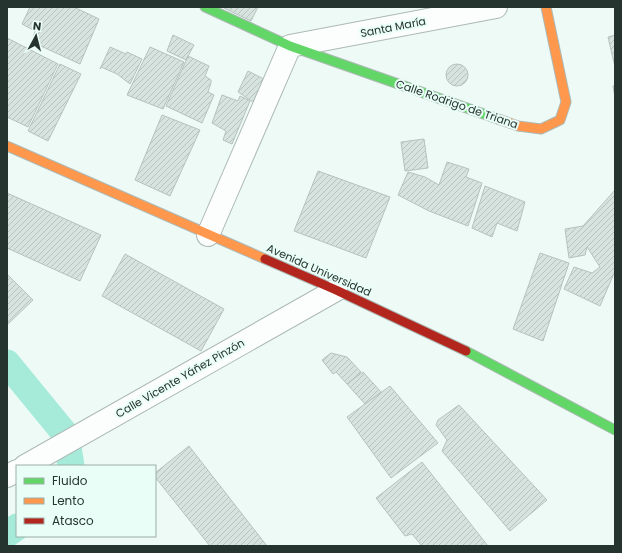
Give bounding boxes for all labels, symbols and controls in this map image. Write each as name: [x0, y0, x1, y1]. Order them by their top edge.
street label: Santa María: [359, 13, 427, 41]
north arrow: [16, 16, 56, 56]
text: N: [32, 18, 42, 35]
street label: Calle Rodrigo de Triana: [394, 76, 520, 132]
street label: Avenida Universidad: [264, 240, 374, 300]
street label: Calle Vicente Yáñez Pinzón: [113, 334, 247, 422]
legend: [16, 465, 156, 537]
text: Fluido: [52, 472, 88, 489]
text: Lento: [52, 492, 85, 509]
text: Atasco: [52, 512, 94, 529]

